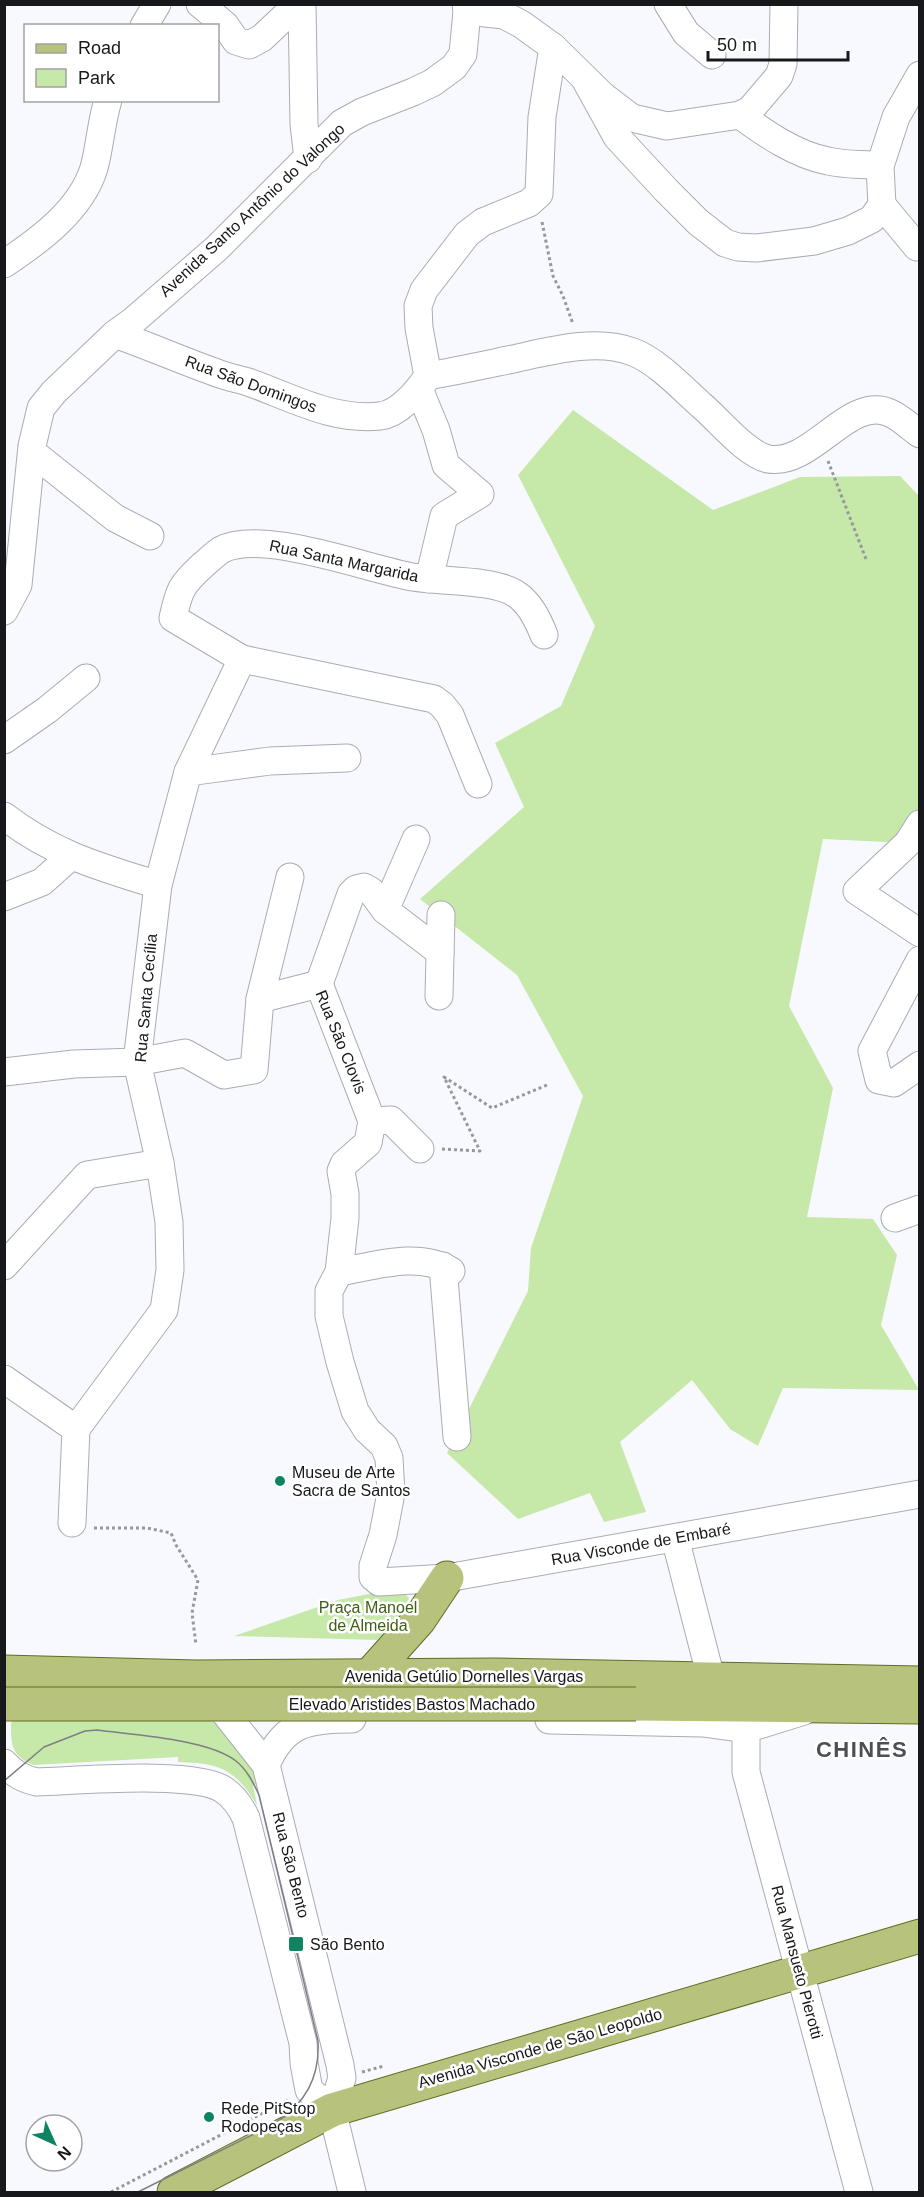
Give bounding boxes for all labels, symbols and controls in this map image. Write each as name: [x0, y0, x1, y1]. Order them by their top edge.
legend: [24, 24, 219, 102]
scale bar: [708, 24, 848, 62]
text: 50 m: [717, 35, 757, 55]
text: Road: [78, 38, 121, 58]
text: Park: [78, 68, 116, 88]
street label: Avenida Santo Antônio do Valongo: [156, 120, 348, 300]
street label: Rua São Domingos: [183, 352, 319, 416]
street label: Rua Santa Margarida: [268, 537, 420, 585]
street label: Rua Santa Cecília: [132, 933, 160, 1063]
street label: Rua São Clovis: [312, 988, 370, 1096]
place label: Museu de Arte Sacra de Santos: [292, 1464, 410, 1499]
marker: Museu de Arte Sacra de Santos: [273, 1474, 287, 1488]
street label: Rua Visconde de Embaré: [550, 1520, 732, 1568]
park label: Praça Manoel de Almeida: [319, 1599, 417, 1634]
street label: Avenida Getúlio Dornelles Vargas: [345, 1668, 583, 1685]
street label: Elevado Aristides Bastos Machado: [289, 1696, 535, 1713]
district label: CHINÊS: [816, 1737, 908, 1762]
street label: Rua São Bento: [270, 1810, 312, 1920]
street label: Rua Mansueto Pierotti: [768, 1883, 826, 2041]
marker: São Bento: [287, 1935, 305, 1953]
place label: São Bento: [310, 1936, 385, 1953]
street label: Avenida Visconde de São Leopoldo: [416, 2005, 664, 2091]
place label: Rede PitStop Rodopeças: [221, 2100, 315, 2135]
marker: Rede PitStop Rodopeças: [202, 2110, 216, 2124]
north arrow: [24, 2113, 84, 2173]
text: N: [54, 2143, 74, 2163]

